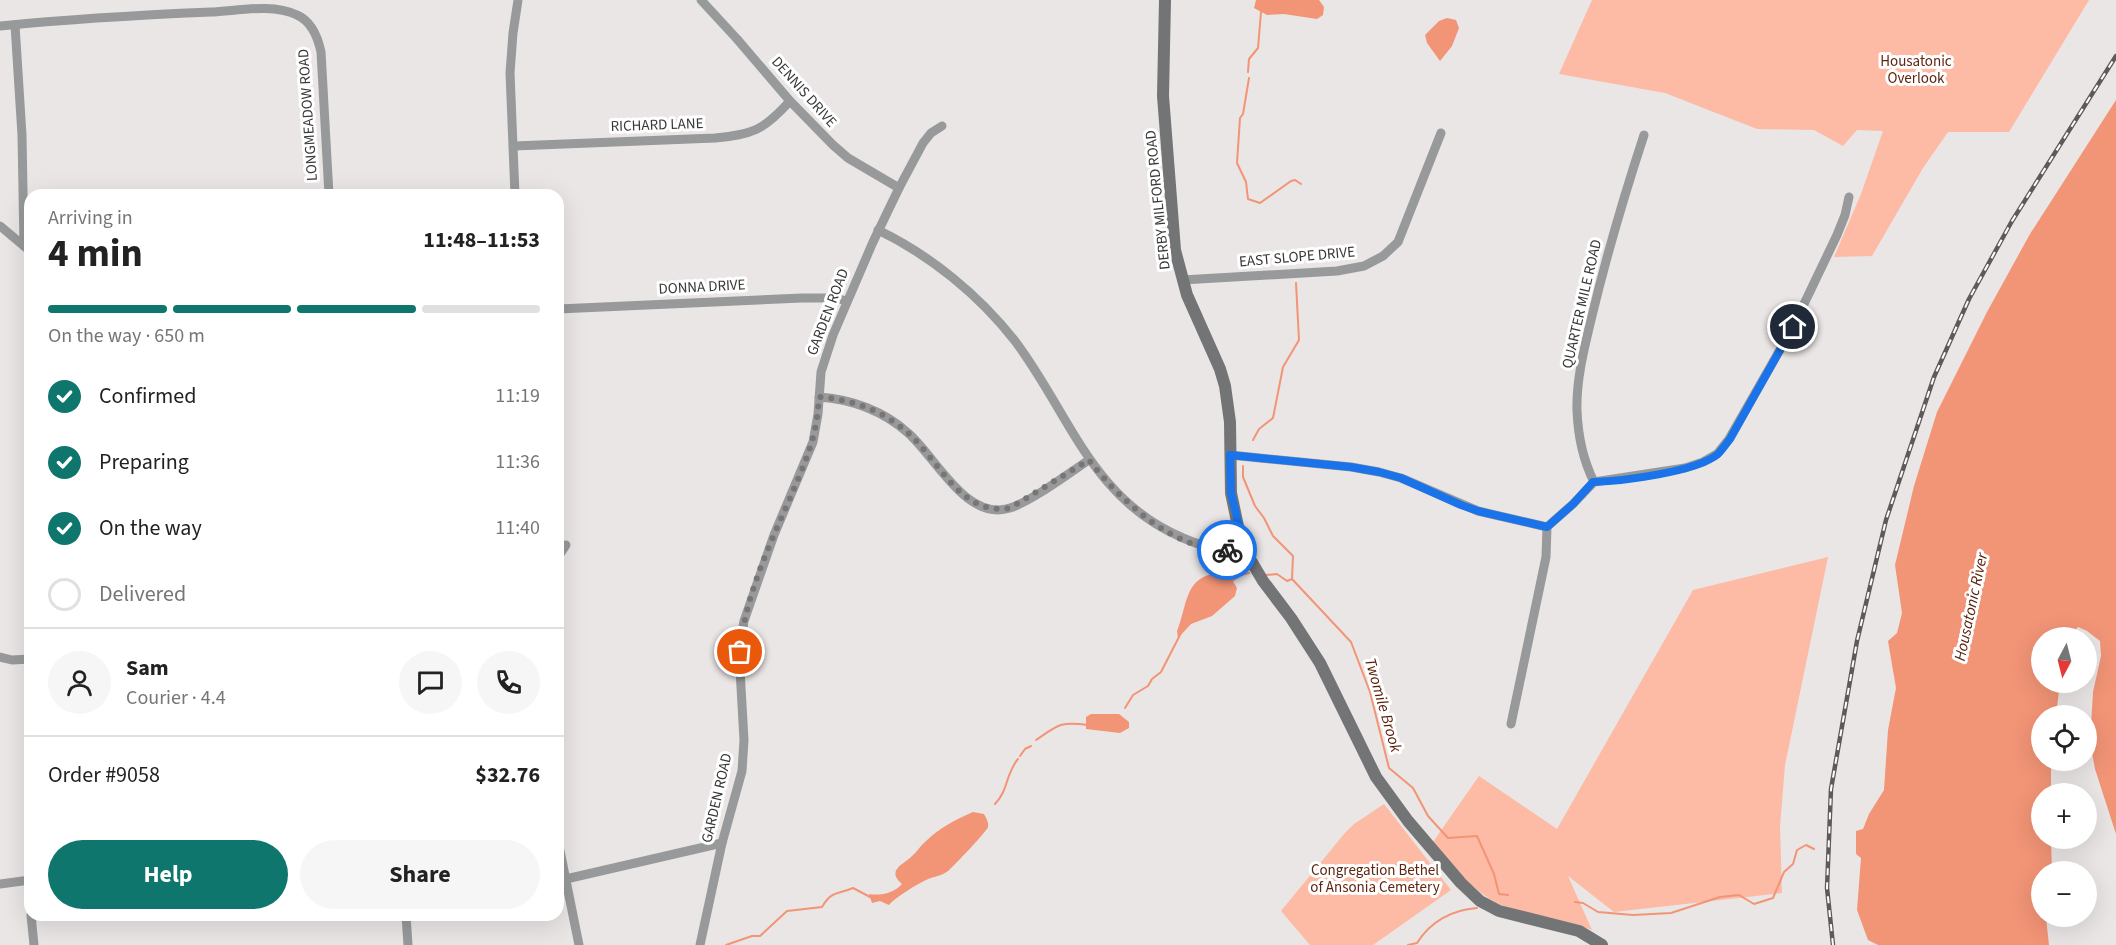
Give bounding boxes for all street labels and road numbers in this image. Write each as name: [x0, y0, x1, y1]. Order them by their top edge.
street label: LONGMEADOW ROAD: [293, 48, 323, 182]
street label: DENNIS DRIVE: [766, 52, 842, 132]
street label: RICHARD LANE: [610, 113, 704, 137]
street label: DERBY MILFORD ROAD: [1140, 129, 1176, 271]
street label: QUARTER MILE ROAD: [1557, 237, 1607, 371]
street label: EAST SLOPE DRIVE: [1238, 241, 1356, 273]
street label: GARDEN ROAD: [802, 266, 854, 358]
street label: DONNA DRIVE: [658, 274, 746, 300]
street label: GARDEN ROAD: [696, 751, 738, 845]

